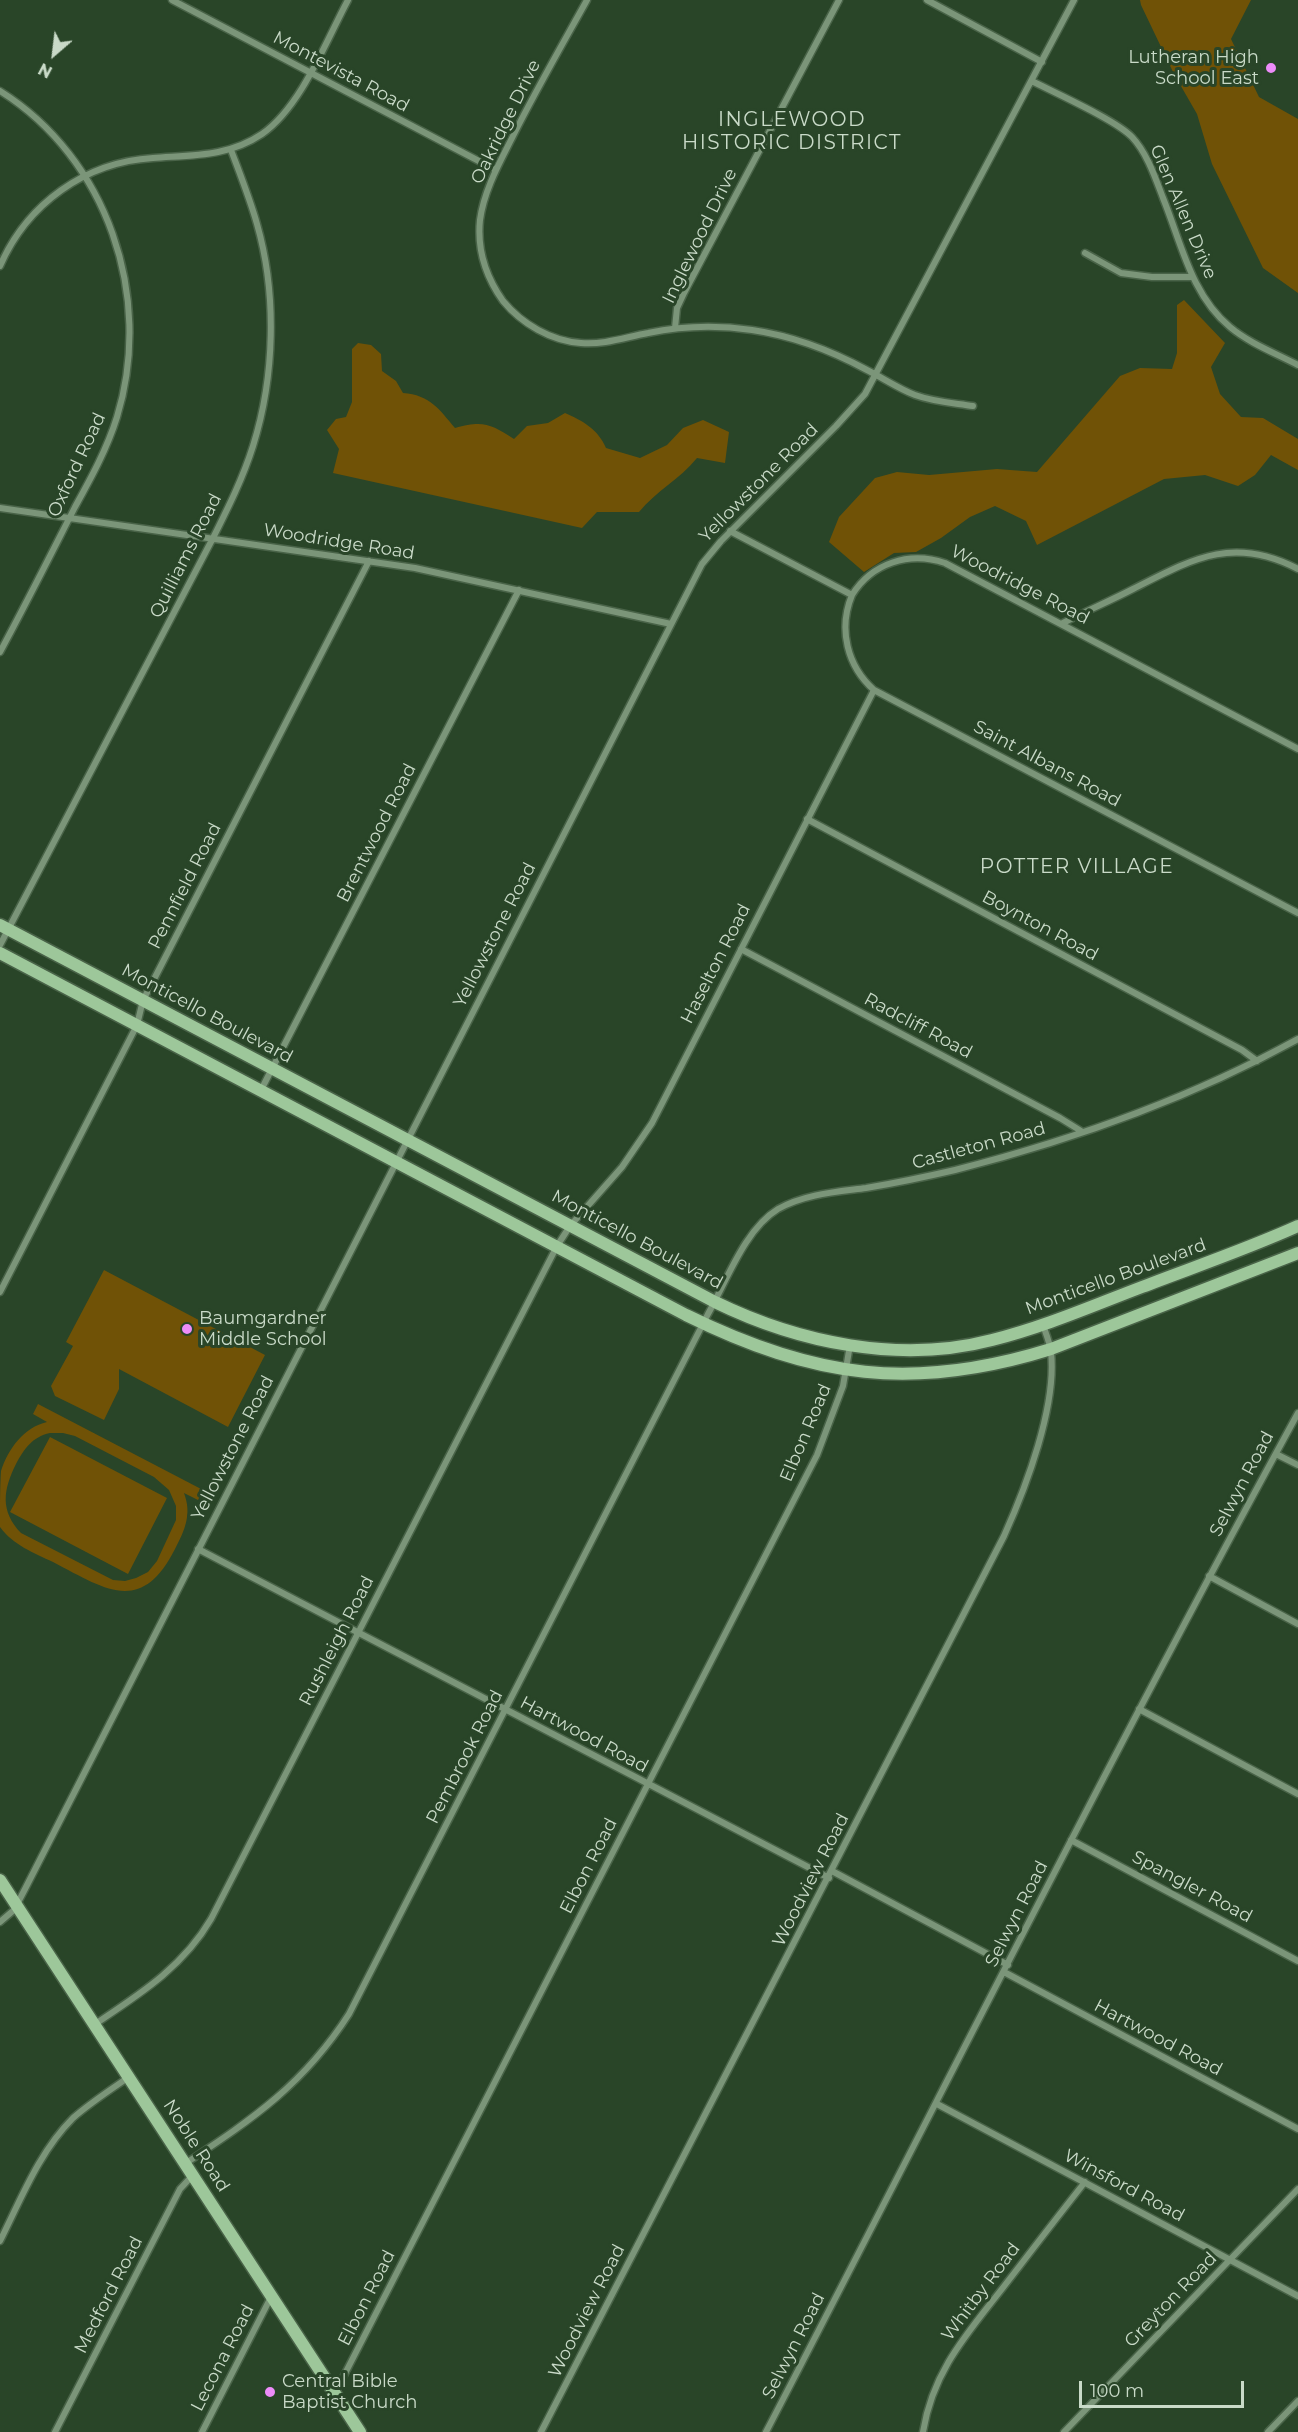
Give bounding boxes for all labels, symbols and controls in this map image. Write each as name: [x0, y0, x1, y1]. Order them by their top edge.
north arrow: [24, 24, 84, 84]
street label: Montevista Road: [269, 27, 413, 117]
place label: Lutheran High School East: [1128, 47, 1259, 90]
street label: Oakridge Drive: [467, 56, 545, 188]
text: N: [35, 59, 55, 82]
marker: Lutheran High School East: [1264, 61, 1278, 75]
district label: INGLEWOOD HISTORIC DISTRICT: [682, 108, 902, 155]
street label: Glen Allen Drive: [1145, 142, 1221, 282]
street label: Inglewood Drive: [658, 165, 742, 307]
street label: Oxford Road: [43, 409, 111, 521]
street label: Yellowstone Road: [695, 419, 823, 547]
street label: Quilliams Road: [145, 490, 227, 622]
street label: Woodridge Road: [262, 519, 416, 565]
street label: Woodridge Road: [947, 541, 1093, 629]
street label: Saint Albans Road: [970, 716, 1124, 812]
street label: Brentwood Road: [333, 760, 421, 906]
street label: Pennfield Road: [144, 819, 226, 953]
district label: POTTER VILLAGE: [980, 855, 1174, 879]
street label: Yellowstone Road: [449, 859, 541, 1011]
street label: Boynton Road: [978, 886, 1102, 966]
street label: Haselton Road: [676, 900, 756, 1028]
street label: Monticello Boulevard: [118, 960, 296, 1068]
street label: Radcliff Road: [860, 988, 976, 1064]
street label: Castleton Road: [910, 1118, 1048, 1174]
street label: Monticello Boulevard: [548, 1186, 726, 1294]
street label: Monticello Boulevard: [1023, 1234, 1209, 1320]
place label: Baumgardner Middle School: [199, 1308, 327, 1350]
marker: Baumgardner Middle School: [180, 1322, 194, 1336]
street label: Yellowstone Road: [187, 1372, 279, 1524]
street label: Elbon Road: [776, 1381, 836, 1485]
street label: Selwyn Road: [1205, 1428, 1279, 1540]
street label: Rushleigh Road: [295, 1572, 379, 1710]
street label: Pembrook Road: [422, 1687, 508, 1827]
street label: Hartwood Road: [516, 1692, 652, 1778]
street label: Woodview Road: [768, 1810, 854, 1950]
street label: Elbon Road: [556, 1815, 622, 1917]
street label: Spangler Road: [1128, 1846, 1256, 1928]
street label: Selwyn Road: [981, 1857, 1053, 1971]
street label: Hartwood Road: [1090, 1995, 1226, 2081]
street label: Noble Road: [158, 2096, 234, 2196]
street label: Winsford Road: [1060, 2145, 1188, 2227]
street label: Medford Road: [70, 2233, 148, 2357]
street label: Whitby Road: [937, 2239, 1025, 2345]
street label: Woodview Road: [544, 2241, 630, 2381]
street label: Elbon Road: [334, 2247, 400, 2349]
street label: Greyton Road: [1120, 2248, 1222, 2352]
street label: Selwyn Road: [758, 2289, 830, 2403]
street label: Lecona Road: [187, 2301, 259, 2415]
scale bar: [1082, 2369, 1247, 2407]
place label: Central Bible Baptist Church: [282, 2371, 418, 2414]
text: 100 m: [1090, 2380, 1144, 2402]
marker: Central Bible Baptist Church: [263, 2385, 277, 2399]

